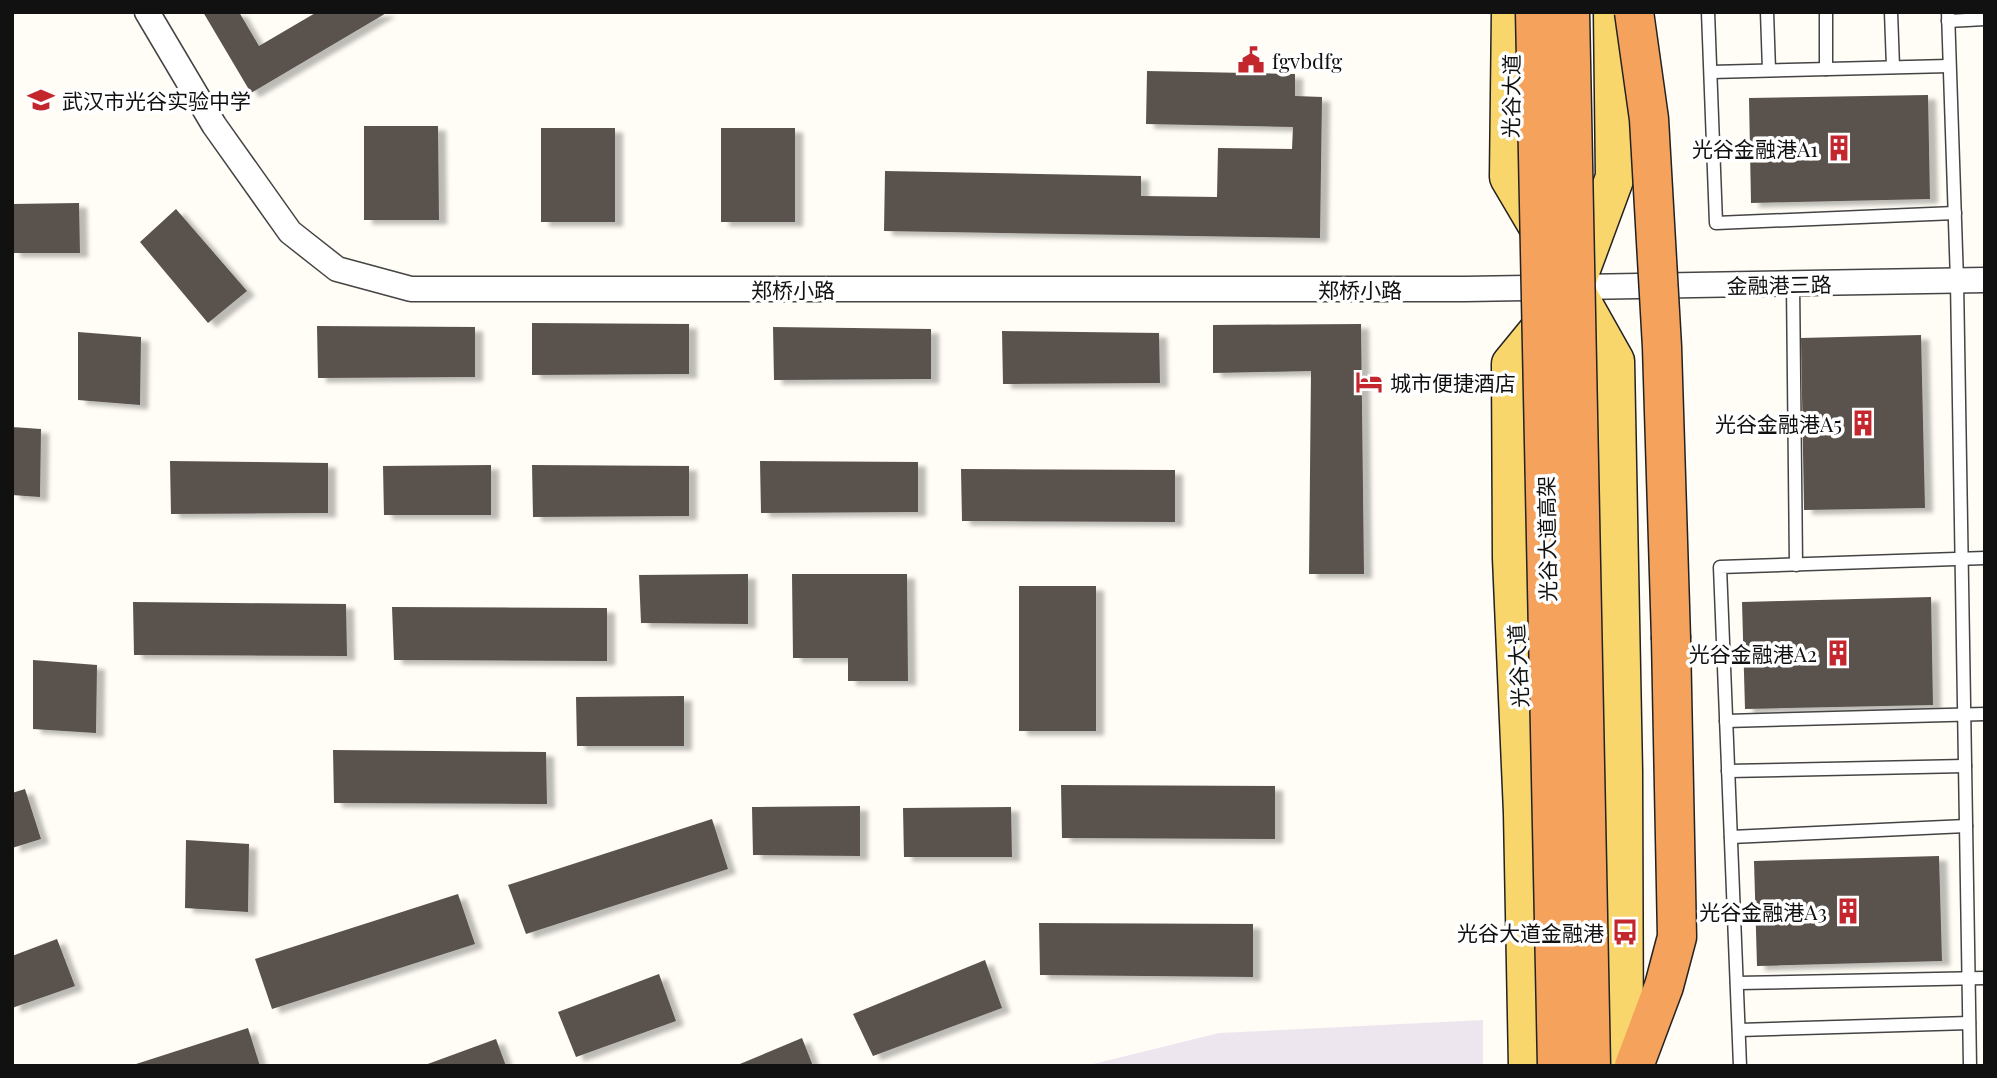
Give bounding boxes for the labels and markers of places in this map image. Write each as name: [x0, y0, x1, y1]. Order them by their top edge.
public building icon: fgvbdfg: [1236, 45, 1266, 75]
place label: fgvbdfg: [1272, 46, 1342, 74]
school or university icon: 武汉市光谷实验中学: [26, 85, 56, 115]
place label: 武汉市光谷实验中学: [62, 86, 251, 114]
building icon: 光谷金融港A1: [1824, 133, 1854, 163]
place label: 光谷金融港A1: [1692, 134, 1818, 162]
hotel icon: 城市便捷酒店: [1354, 367, 1384, 397]
place label: 城市便捷酒店: [1390, 368, 1516, 396]
building icon: 光谷金融港A5: [1848, 408, 1878, 438]
place label: 光谷金融港A5: [1715, 409, 1842, 437]
building icon: 光谷金融港A2: [1823, 638, 1853, 668]
place label: 光谷金融港A2: [1689, 639, 1817, 667]
building icon: 光谷金融港A3: [1833, 896, 1863, 926]
place label: 光谷金融港A3: [1699, 897, 1827, 925]
bus stop icon: 光谷大道金融港: [1610, 917, 1640, 947]
place label: 光谷大道金融港: [1457, 918, 1604, 946]

